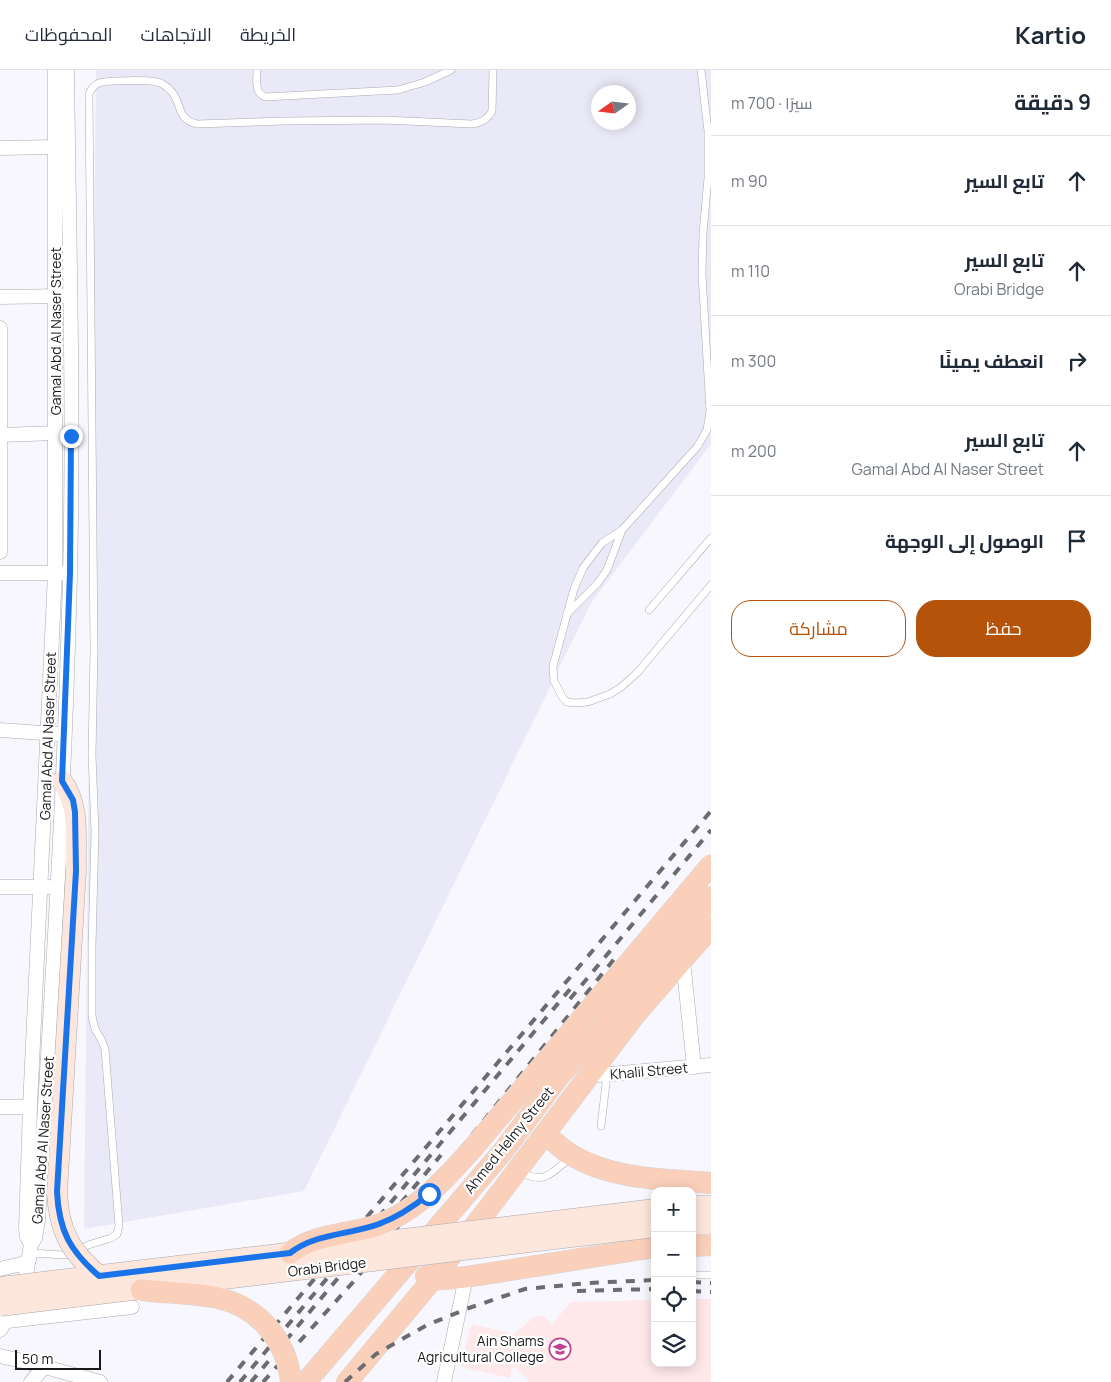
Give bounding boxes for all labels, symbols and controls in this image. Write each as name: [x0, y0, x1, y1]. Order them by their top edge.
text: Kartio: [1015, 18, 1086, 51]
text: المحفوظات: [25, 22, 113, 46]
text: الاتجاهات: [141, 22, 212, 46]
text: الخريطة: [240, 22, 296, 46]
north arrow: [591, 85, 636, 130]
text: 9 دقيقة: [1014, 88, 1091, 116]
text: سيرًا · 700 m: [731, 92, 812, 114]
icon: ahead: [1063, 167, 1091, 195]
text: تابع السير: [965, 168, 1044, 194]
text: 90 m: [731, 170, 767, 192]
street label: Gamal Abd Al Naser Street: [46, 246, 65, 415]
text: تابع السير: [965, 247, 1044, 273]
icon: ahead: [1063, 257, 1091, 285]
text: 110 m: [731, 260, 770, 282]
text: Orabi Bridge: [954, 278, 1044, 300]
icon: right: [1063, 347, 1091, 375]
text: انعطف يمينًا: [939, 348, 1044, 374]
text: 300 m: [731, 350, 776, 372]
route end: [60, 425, 83, 448]
text: تابع السير: [965, 427, 1044, 453]
icon: ahead: [1063, 437, 1091, 465]
text: 200 m: [731, 440, 776, 462]
text: Gamal Abd Al Naser Street: [852, 458, 1044, 480]
icon: arrive: [1063, 527, 1091, 555]
text: الوصول إلى الوجهة: [885, 528, 1044, 554]
button: مشاركة: [731, 600, 906, 657]
button: حفظ: [916, 600, 1091, 657]
street label: Gamal Abd Al Naser Street: [35, 651, 60, 820]
street label: Gamal Abd Al Naser Street: [27, 1055, 58, 1225]
street label: Khalil Street: [609, 1058, 689, 1083]
street label: Ahmed Helmy Street: [460, 1082, 558, 1197]
route start: [418, 1183, 441, 1206]
map controls: [651, 1187, 696, 1367]
button: +: [651, 1187, 696, 1232]
button: −: [651, 1232, 696, 1277]
street label: Orabi Bridge: [287, 1252, 367, 1281]
button: locate: [651, 1277, 696, 1322]
button: layers: [651, 1322, 696, 1367]
place label: Ain Shams Agricultural College: [417, 1331, 544, 1366]
school or university icon: Ain Shams Agricultural College: [548, 1337, 572, 1361]
scale bar: [15, 1347, 101, 1370]
text: 50 m: [22, 1349, 53, 1368]

